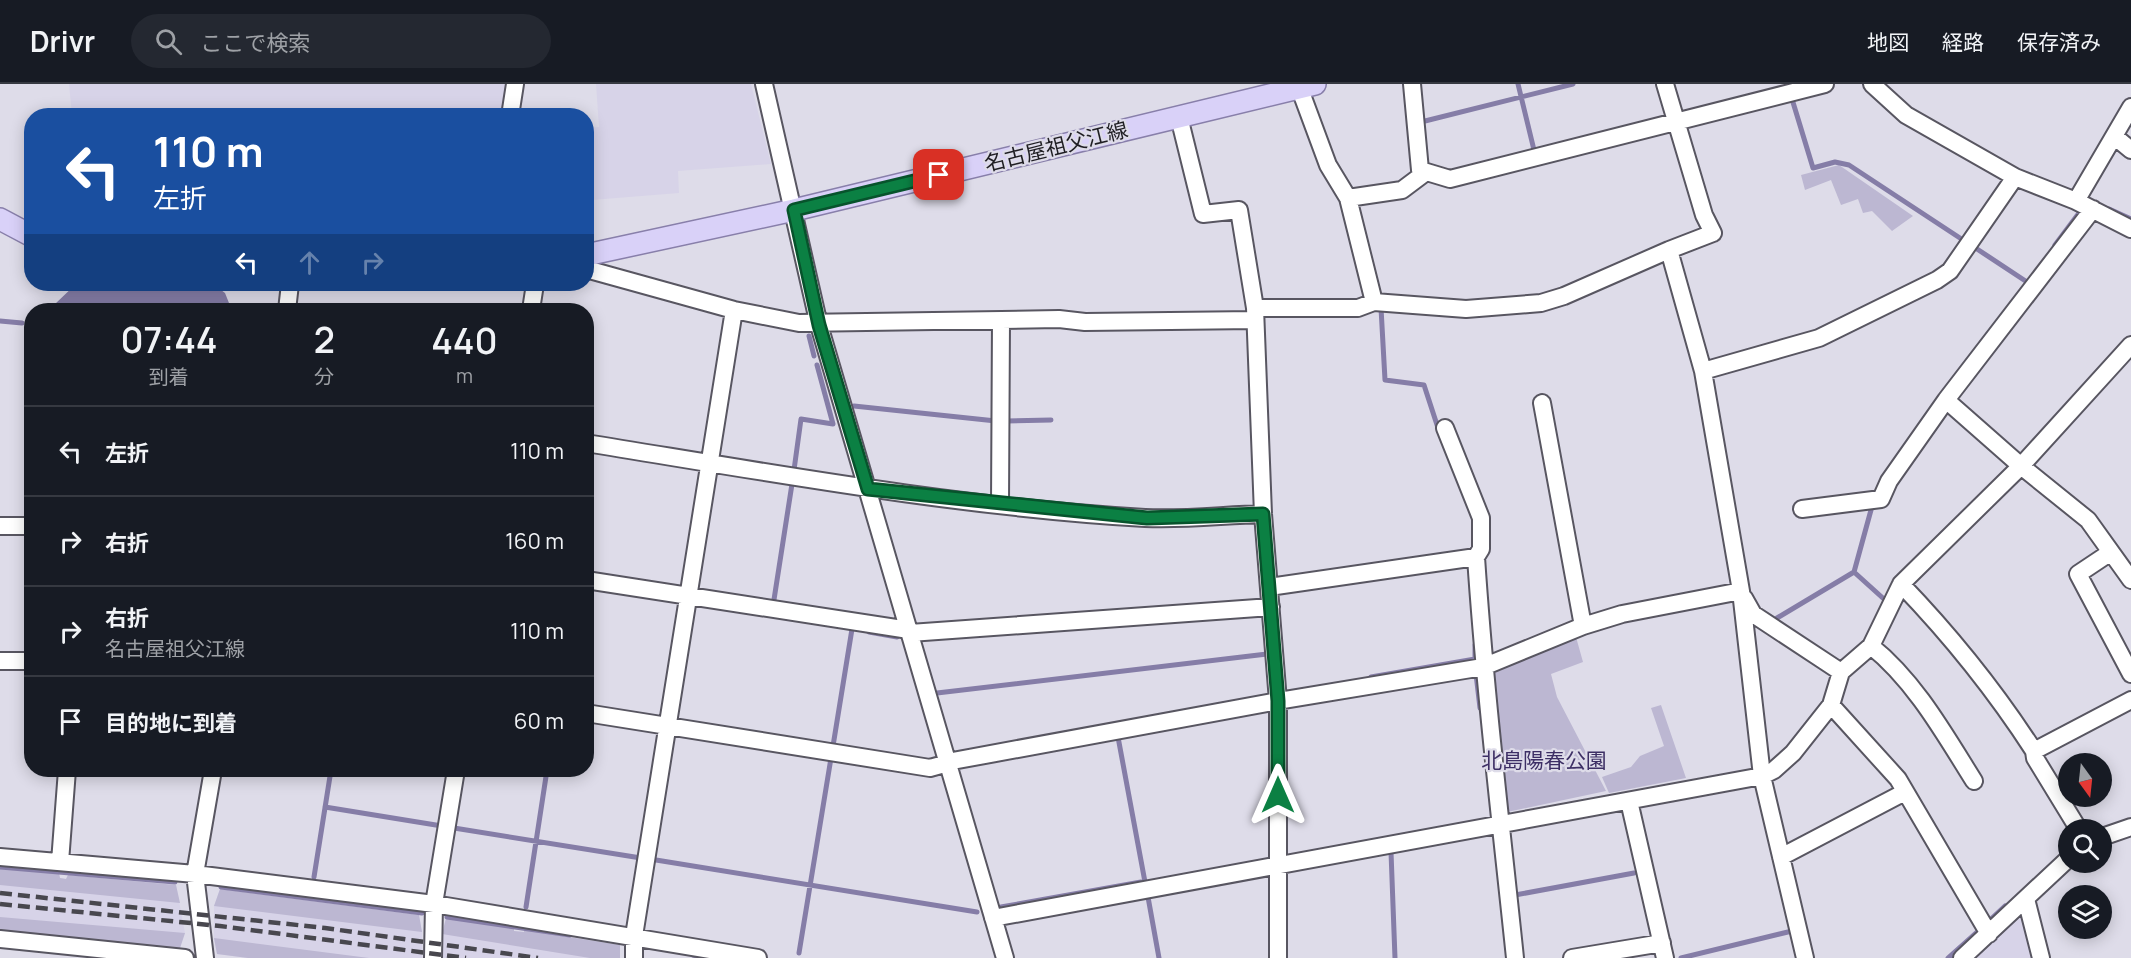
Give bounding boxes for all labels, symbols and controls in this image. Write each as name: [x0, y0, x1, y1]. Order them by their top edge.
search box: [131, 14, 551, 68]
text: Drivr: [30, 22, 95, 60]
icon: search: [152, 25, 185, 58]
text: ここで検索: [200, 28, 310, 58]
text: 地図: [1867, 28, 1909, 56]
text: 経路: [1942, 28, 1984, 56]
text: 保存済み: [2017, 28, 2101, 56]
street label: 名古屋祖父江線: [981, 115, 1130, 177]
text: 110 m: [153, 122, 264, 180]
icon: left: [54, 132, 132, 210]
pin: [913, 149, 964, 200]
icon: arrive: [922, 158, 955, 191]
text: 左折: [153, 179, 207, 216]
icon: left: [230, 246, 263, 279]
icon: ahead: [293, 246, 326, 279]
icon: right: [356, 246, 389, 279]
text: 07:44: [120, 315, 217, 364]
text: 2: [314, 315, 335, 364]
text: 440: [431, 316, 498, 365]
text: m: [456, 362, 473, 389]
text: 到着: [149, 363, 189, 390]
text: 分: [314, 363, 334, 390]
icon: left: [54, 435, 87, 468]
text: 110 m: [510, 436, 564, 466]
text: 左折: [105, 438, 149, 468]
icon: right: [54, 525, 87, 558]
text: 160 m: [505, 526, 564, 556]
text: 右折: [105, 528, 149, 558]
text: 右折: [105, 603, 149, 633]
icon: right: [54, 615, 87, 648]
text: 110 m: [510, 616, 564, 646]
text: 名古屋祖父江線: [105, 635, 245, 662]
icon: arrive: [54, 705, 87, 738]
text: 60 m: [514, 706, 564, 736]
text: 目的地に到着: [105, 708, 237, 738]
park label: 北島陽春公園: [1481, 746, 1607, 774]
north arrow: [2058, 753, 2112, 807]
map controls: [2058, 753, 2112, 939]
position arrow: [1246, 763, 1310, 827]
button: search: [2058, 819, 2112, 873]
button: layers: [2058, 885, 2112, 939]

